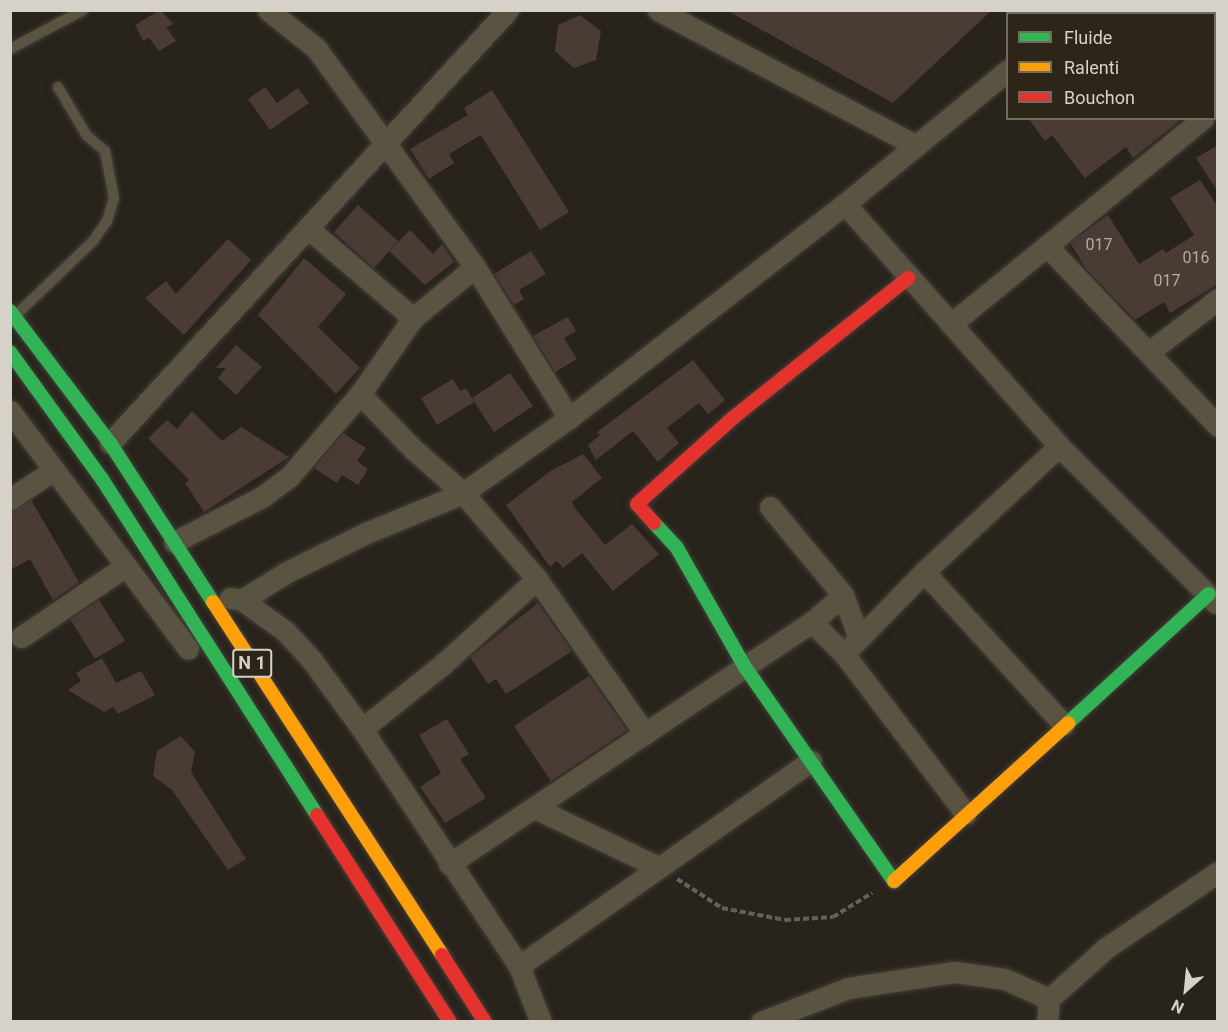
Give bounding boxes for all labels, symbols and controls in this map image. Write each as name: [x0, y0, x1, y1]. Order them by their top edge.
legend: [1006, 12, 1216, 120]
text: Fluide: [1064, 27, 1112, 48]
text: Ralenti: [1064, 57, 1119, 78]
text: Bouchon: [1064, 87, 1135, 108]
house number: 017: [1086, 235, 1112, 255]
house number: 016: [1183, 248, 1209, 268]
house number: 017: [1154, 271, 1180, 291]
road number: N 1: [231, 648, 273, 678]
north arrow: [1156, 960, 1216, 1020]
text: N: [1168, 995, 1187, 1018]

